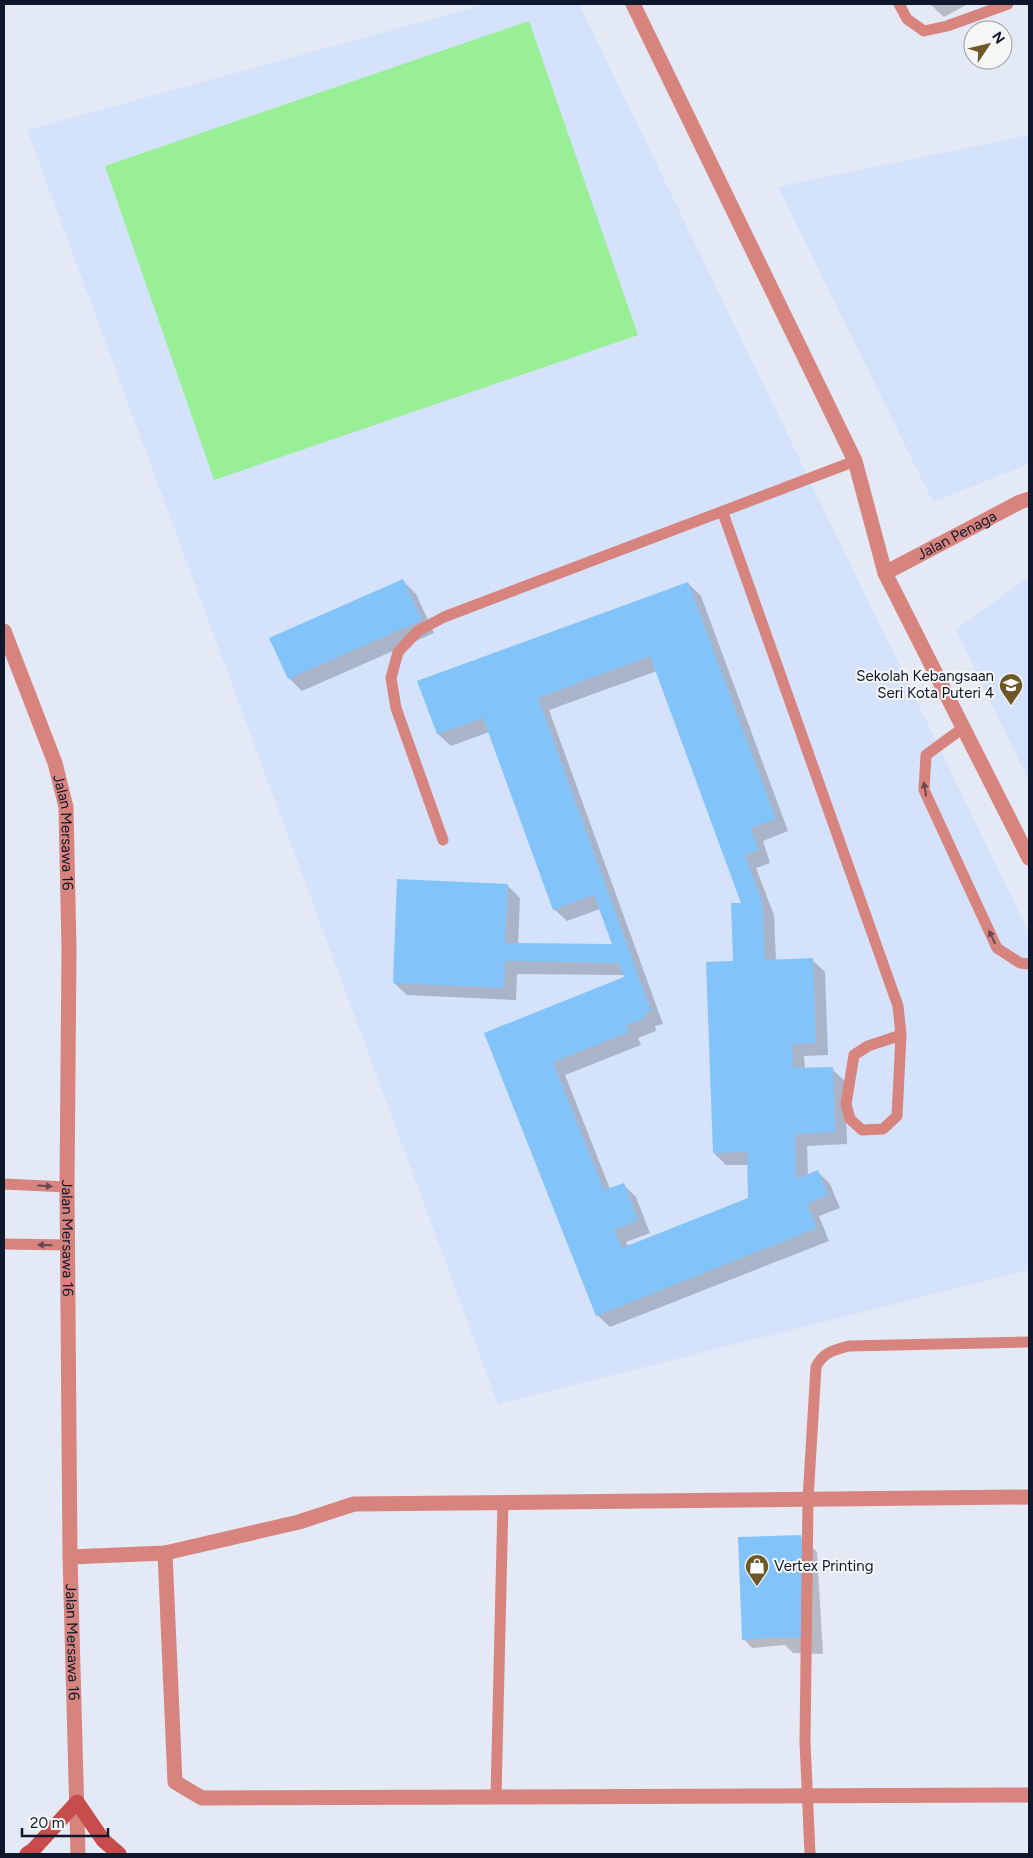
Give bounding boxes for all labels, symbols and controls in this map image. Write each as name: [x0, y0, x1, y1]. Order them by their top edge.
north arrow: [963, 20, 1013, 70]
text: N: [988, 29, 1008, 47]
street label: Jalan Penaga: [914, 507, 1000, 564]
place label: Sekolah Kebangsaan Seri Kota Puteri 4: [856, 667, 994, 702]
school or university icon: Sekolah Kebangsaan Seri Kota Puteri 4: [998, 672, 1024, 706]
street label: Jalan Mersawa 16: [49, 773, 77, 891]
one-way arrow: [921, 781, 929, 797]
one-way arrow: [988, 929, 996, 944]
street label: Jalan Mersawa 16: [58, 1180, 77, 1297]
one-way arrow: [37, 1182, 53, 1190]
one-way arrow: [37, 1240, 53, 1248]
shop icon: Vertex Printing: [744, 1553, 770, 1587]
place label: Vertex Printing: [774, 1557, 874, 1575]
street label: Jalan Mersawa 16: [62, 1584, 83, 1701]
scale bar: [22, 1806, 109, 1838]
text: 20 m: [30, 1814, 64, 1832]

